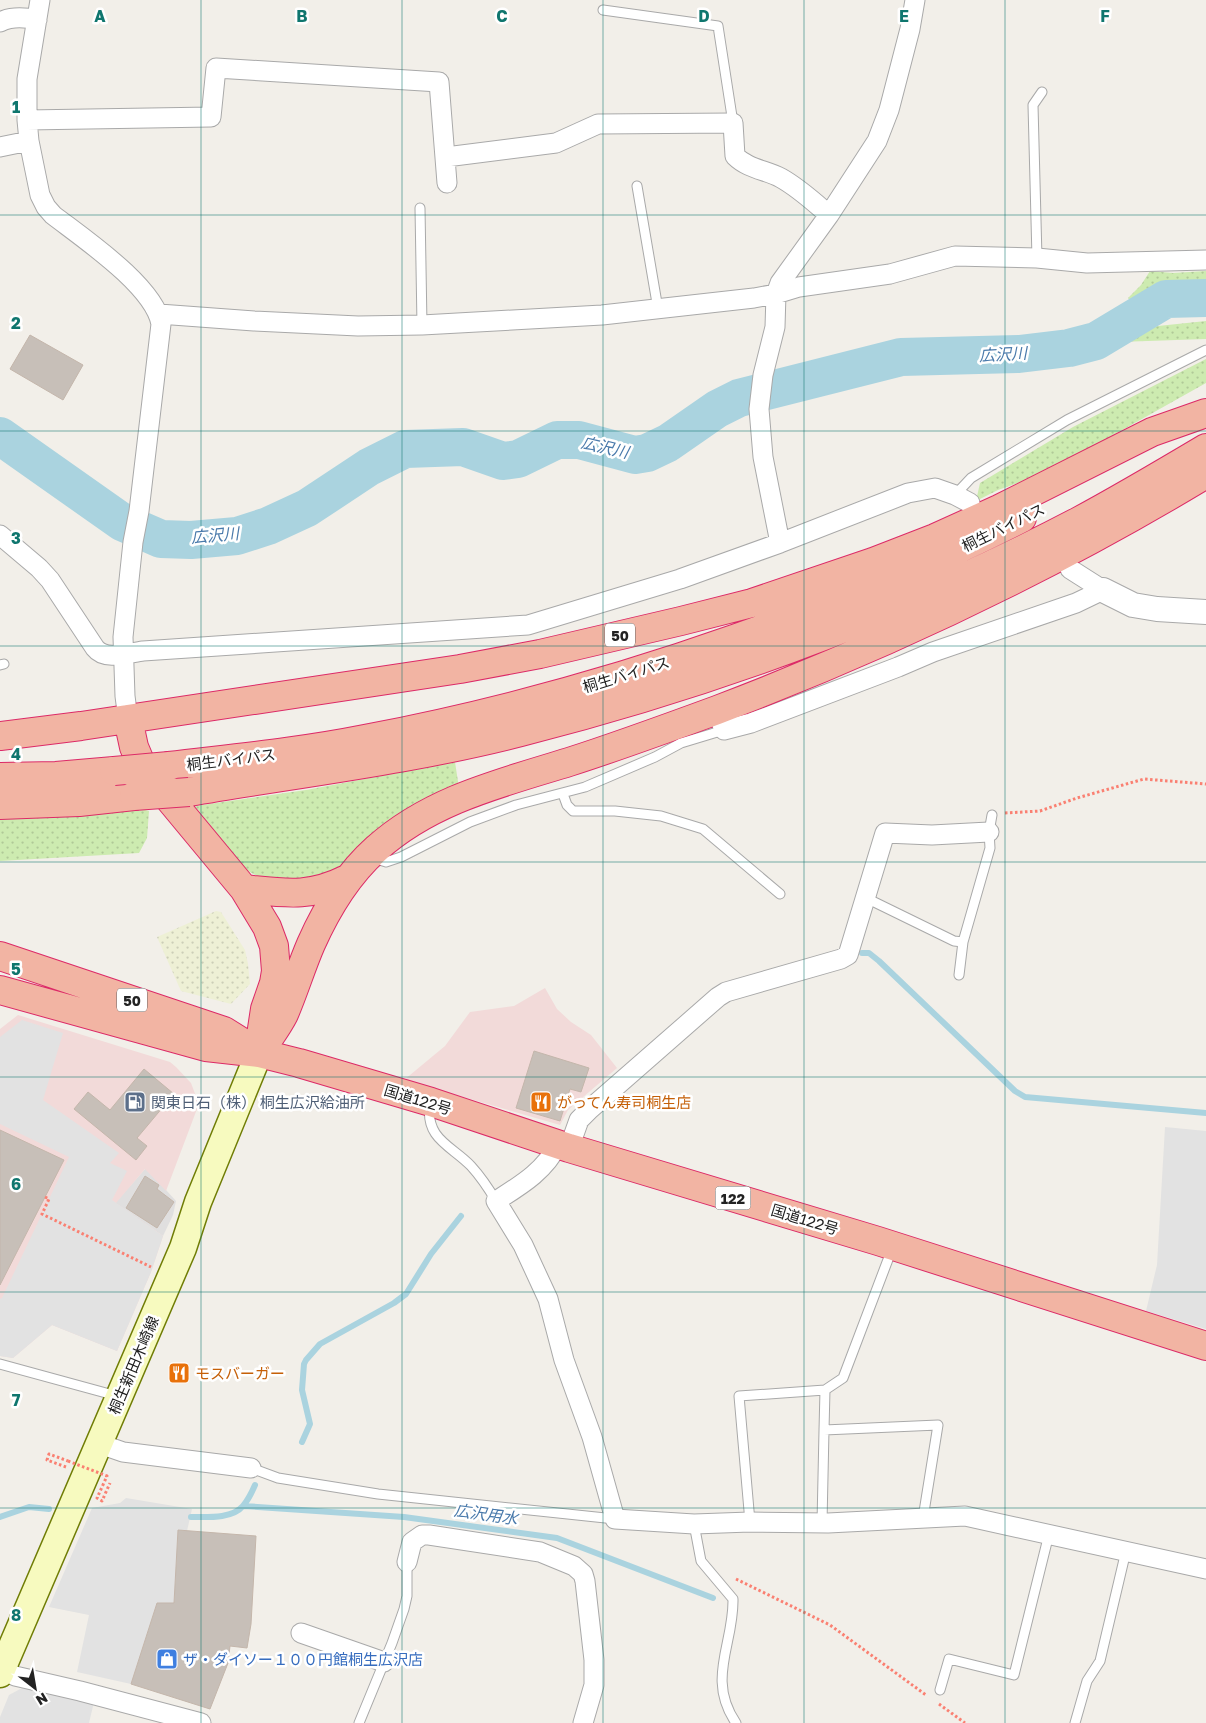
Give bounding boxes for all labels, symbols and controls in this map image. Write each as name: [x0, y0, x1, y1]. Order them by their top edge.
text: A: [94, 6, 106, 26]
text: B: [296, 6, 308, 26]
text: C: [496, 6, 508, 26]
text: D: [698, 6, 710, 26]
text: E: [899, 6, 909, 26]
text: F: [1100, 6, 1110, 26]
text: 1: [12, 97, 20, 117]
text: 2: [11, 313, 21, 333]
water label: 広沢川: [979, 343, 1029, 365]
water label: 広沢川: [579, 432, 633, 463]
street label: 桐生バイパス: [959, 499, 1047, 555]
water label: 広沢川: [190, 523, 242, 547]
text: 3: [11, 528, 21, 548]
road number: 50: [605, 624, 635, 646]
street label: 桐生バイパス: [580, 652, 672, 696]
text: 4: [11, 744, 21, 764]
street label: 桐生バイパス: [185, 745, 277, 773]
text: 5: [11, 959, 21, 979]
road number: 50: [117, 988, 147, 1012]
street label: 国道122号: [382, 1080, 454, 1118]
fuel station icon: 関東日石（株） 桐生広沢給油所: [123, 1090, 147, 1114]
restaurant icon: がってん寿司桐生店: [529, 1090, 553, 1114]
place label: 関東日石（株） 桐生広沢給油所: [151, 1093, 365, 1111]
place label: がってん寿司桐生店: [557, 1093, 691, 1111]
text: 6: [11, 1174, 21, 1194]
road number: 122: [716, 1186, 750, 1210]
street label: 国道122号: [769, 1200, 841, 1238]
street label: 桐生新田木崎線: [104, 1313, 162, 1417]
restaurant icon: モスバーガー: [167, 1361, 191, 1385]
place label: モスバーガー: [195, 1364, 285, 1382]
text: 7: [12, 1390, 21, 1410]
water label: 広沢用水: [453, 1500, 521, 1529]
text: 8: [11, 1605, 21, 1625]
shop icon: ザ・ダイソー１００円館桐生広沢店: [155, 1647, 179, 1671]
place label: ザ・ダイソー１００円館桐生広沢店: [183, 1650, 423, 1668]
north arrow: [10, 1663, 60, 1713]
text: N: [33, 1690, 51, 1710]

